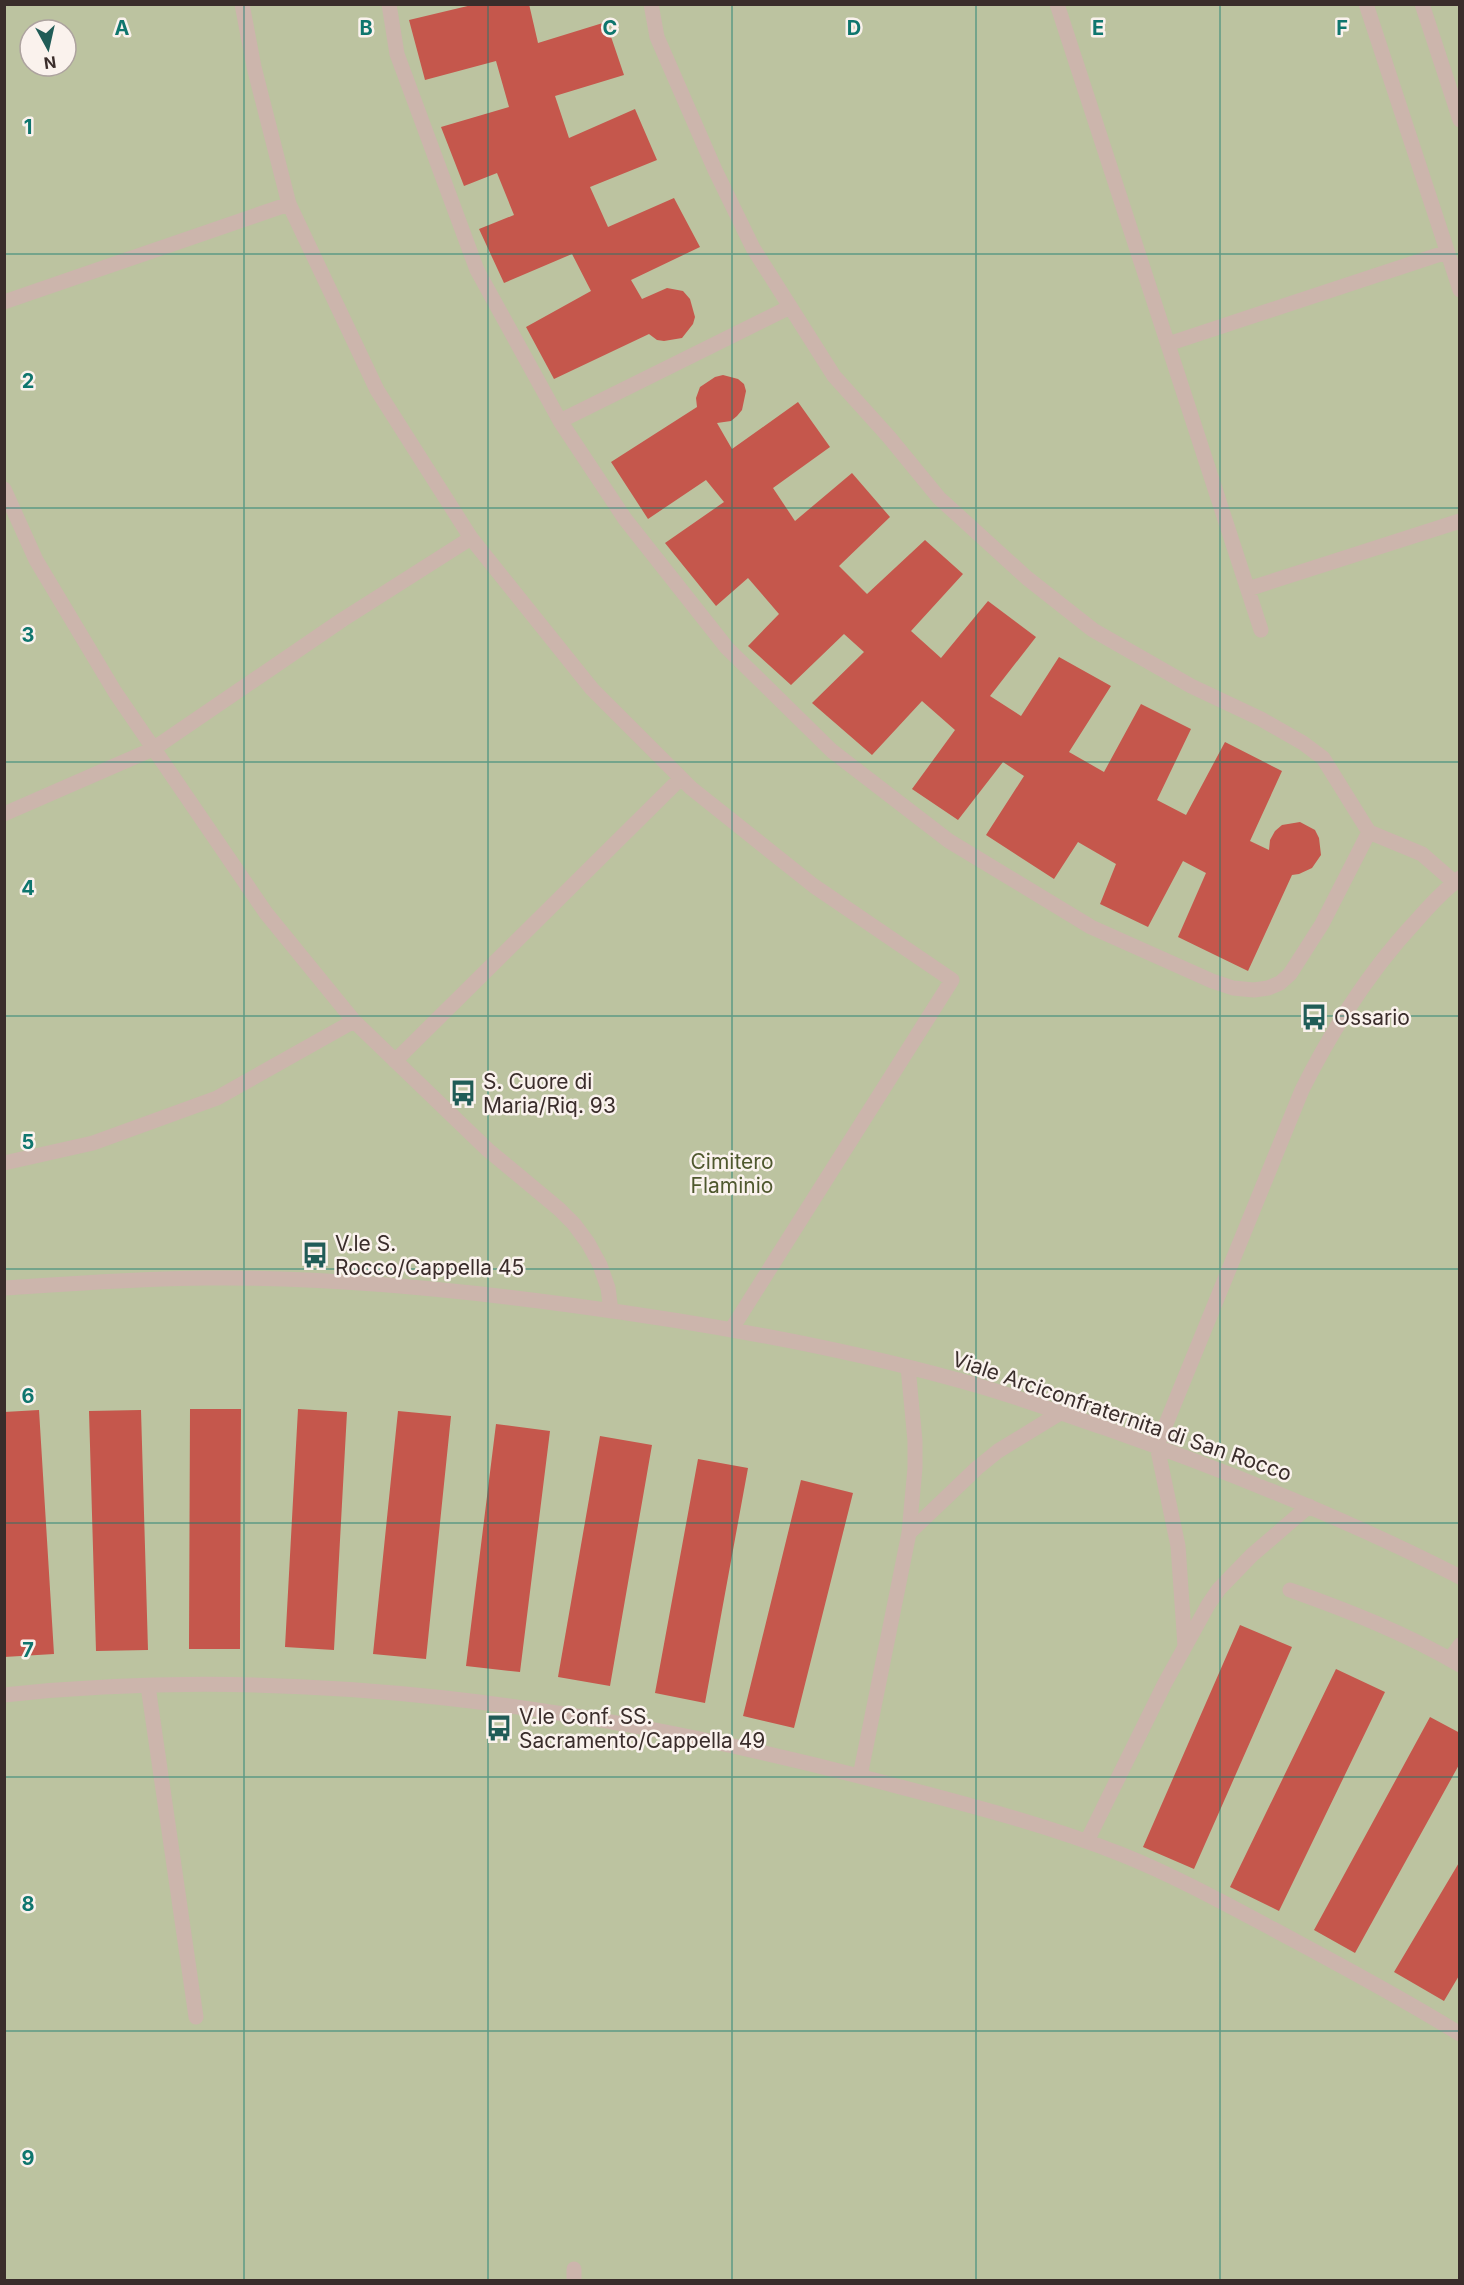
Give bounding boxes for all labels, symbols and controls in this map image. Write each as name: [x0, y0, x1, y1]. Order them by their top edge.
text: A: [115, 16, 130, 40]
text: B: [359, 16, 373, 40]
text: C: [603, 16, 617, 40]
text: D: [847, 16, 861, 40]
text: E: [1092, 16, 1104, 40]
text: F: [1336, 16, 1348, 40]
north arrow: [18, 18, 78, 78]
text: N: [43, 52, 58, 74]
text: 1: [24, 115, 32, 139]
text: 2: [22, 369, 34, 393]
text: 3: [22, 623, 34, 647]
text: 4: [21, 876, 35, 900]
bus stop icon: Ossario: [1299, 1002, 1329, 1032]
place label: Ossario: [1334, 1005, 1410, 1030]
place label: S. Cuore di Maria/Riq. 93: [483, 1069, 616, 1118]
bus stop icon: S. Cuore di Maria/Riq. 93: [448, 1078, 478, 1108]
text: 5: [22, 1130, 34, 1154]
park label: Cimitero Flaminio: [691, 1149, 773, 1198]
place label: V.le S. Rocco/Cappella 45: [335, 1231, 524, 1280]
bus stop icon: V.le S. Rocco/Cappella 45: [300, 1240, 330, 1270]
street label: Viale Arciconfraternita di San Rocco: [949, 1346, 1295, 1486]
text: 6: [22, 1384, 35, 1408]
text: 7: [22, 1638, 34, 1662]
place label: V.le Conf. SS. Sacramento/Cappella 49: [519, 1704, 765, 1753]
bus stop icon: V.le Conf. SS. Sacramento/Cappella 49: [484, 1713, 514, 1743]
text: 8: [21, 1892, 35, 1916]
text: 9: [22, 2146, 35, 2170]

